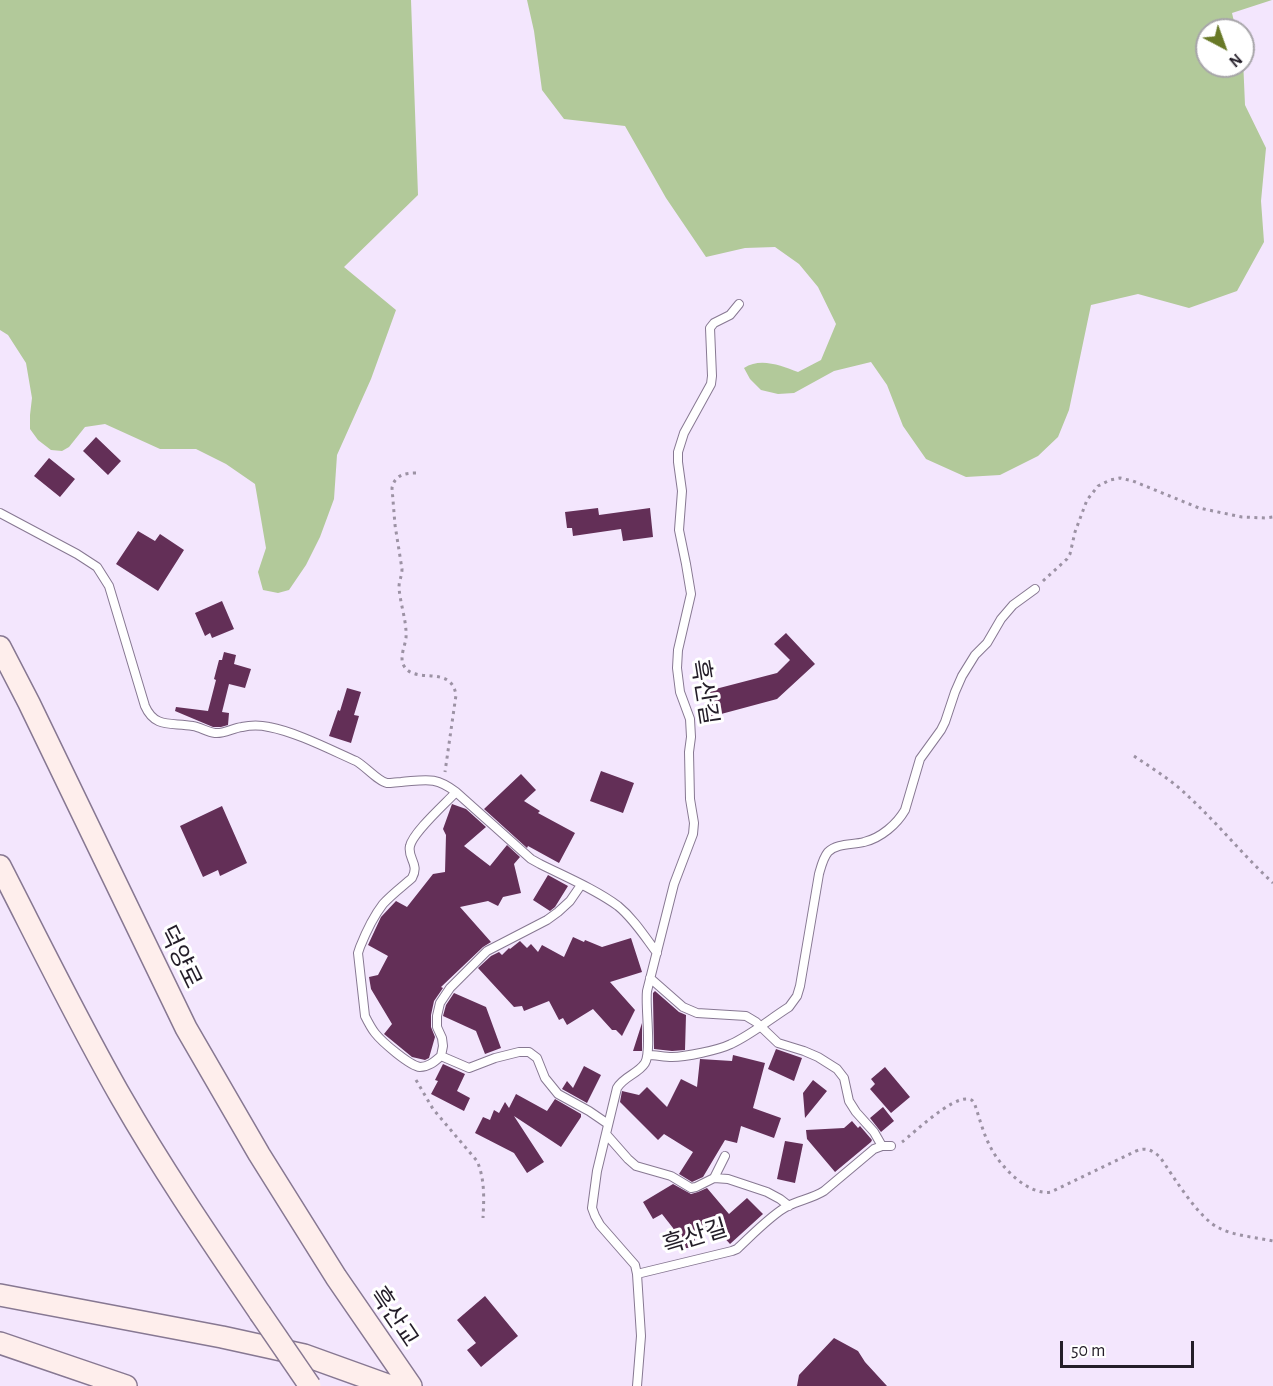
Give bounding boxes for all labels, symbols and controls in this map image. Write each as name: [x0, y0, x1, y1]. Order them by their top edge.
north arrow: [1195, 18, 1255, 78]
text: N: [1226, 50, 1245, 70]
street label: 흑산길: [685, 657, 723, 727]
street label: 덕양로: [153, 921, 207, 993]
street label: 흑산길: [659, 1214, 731, 1260]
street label: 흑산교: [364, 1281, 424, 1353]
scale bar: [1063, 1329, 1196, 1367]
text: 50 m: [1071, 1342, 1105, 1360]

